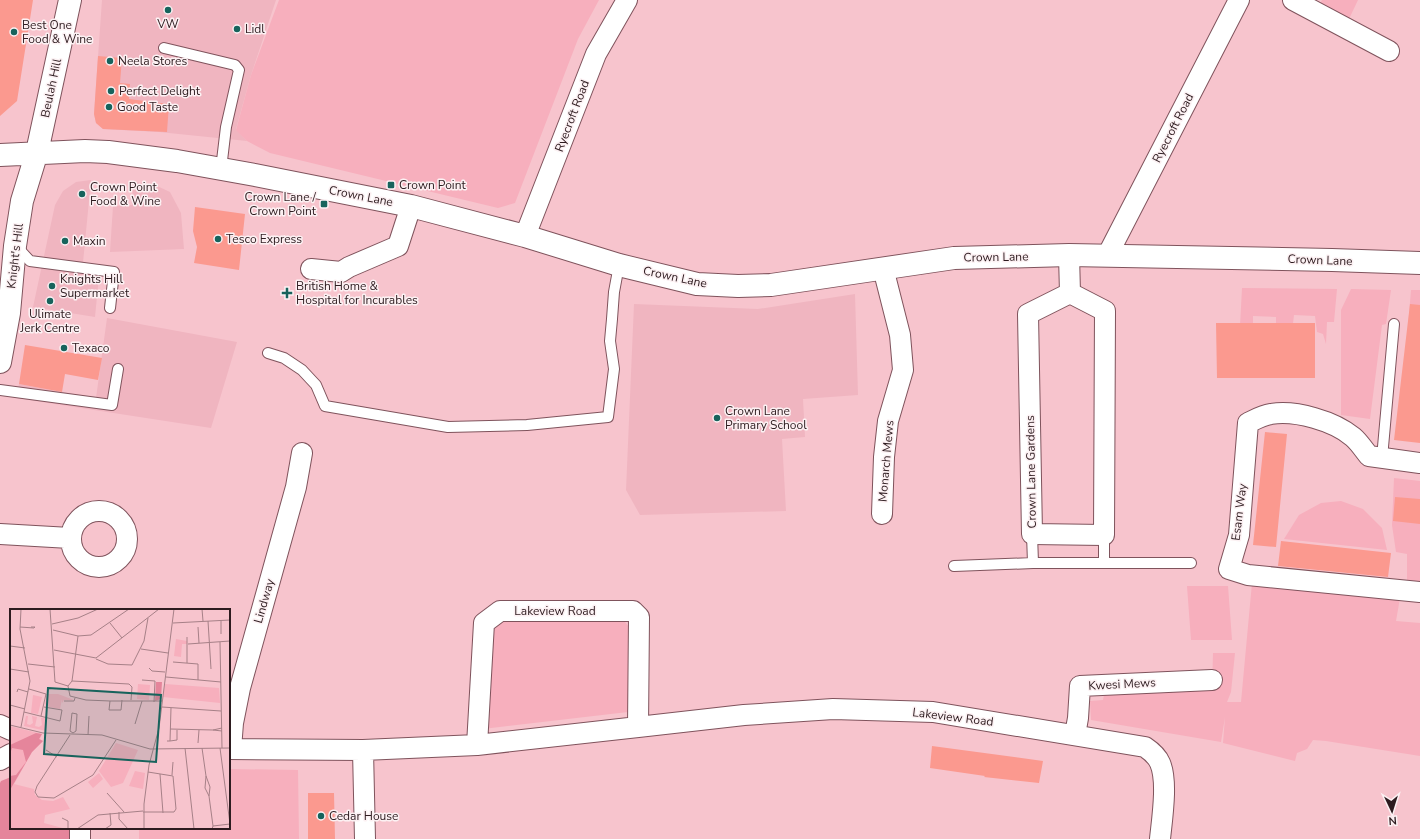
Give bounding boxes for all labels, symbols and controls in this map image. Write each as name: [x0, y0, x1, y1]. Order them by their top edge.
marker: VW: [163, 5, 173, 15]
place label: VW: [156, 16, 179, 32]
place label: Best One Food & Wine: [22, 17, 92, 47]
place label: Lidl: [245, 21, 265, 37]
marker: Lidl: [232, 24, 242, 34]
marker: Best One Food & Wine: [9, 27, 19, 37]
place label: Neela Stores: [118, 53, 187, 69]
marker: Neela Stores: [105, 56, 115, 66]
street label: Beulah Hill: [37, 57, 65, 119]
street label: Ryecroft Road: [551, 78, 593, 154]
place label: Perfect Delight: [119, 83, 201, 99]
marker: Perfect Delight: [106, 86, 116, 96]
street label: Ryecroft Road: [1149, 91, 1197, 165]
place label: Good Taste: [117, 99, 178, 115]
marker: Good Taste: [104, 102, 114, 112]
place label: Crown Point: [399, 177, 466, 193]
place label: Crown Point Food & Wine: [90, 179, 160, 209]
marker: Crown Point: [386, 180, 396, 190]
street label: Crown Lane: [328, 182, 394, 210]
marker: Crown Point Food & Wine: [77, 189, 87, 199]
place label: Crown Lane / Crown Point: [245, 189, 317, 219]
marker: Crown Lane / Crown Point: [319, 199, 329, 209]
street label: Knight's Hill: [3, 222, 27, 290]
place label: Tesco Express: [226, 231, 302, 247]
place label: Maxin: [73, 233, 106, 249]
marker: Tesco Express: [213, 234, 223, 244]
marker: Maxin: [60, 236, 70, 246]
street label: Crown Lane: [963, 248, 1029, 266]
street label: Crown Lane: [1287, 251, 1353, 269]
street label: Crown Lane: [642, 262, 708, 292]
place label: Knights Hill Supermarket: [60, 271, 130, 301]
place label: British Home & Hospital for Incurables: [296, 278, 418, 308]
marker: Knights Hill Supermarket: [47, 281, 57, 291]
marker: British Home & Hospital for Incurables: [281, 287, 293, 299]
marker: Ulimate Jerk Centre: [45, 296, 55, 306]
place label: Ulimate Jerk Centre: [19, 306, 80, 336]
place label: Texaco: [72, 340, 110, 356]
marker: Texaco: [59, 343, 69, 353]
place label: Crown Lane Primary School: [725, 403, 807, 433]
marker: Crown Lane Primary School: [712, 413, 722, 423]
street label: Crown Lane Gardens: [1022, 415, 1040, 529]
street label: Monarch Mews: [874, 419, 898, 503]
street label: Esam Way: [1228, 482, 1251, 541]
street label: Lindway: [250, 576, 278, 625]
street label: Lakeview Road: [514, 603, 596, 619]
inset map: [10, 609, 230, 829]
street label: Kwesi Mews: [1088, 674, 1156, 694]
street label: Lakeview Road: [912, 704, 994, 730]
north arrow: [1372, 791, 1412, 831]
place label: Cedar House: [329, 808, 398, 824]
marker: Cedar House: [316, 811, 326, 821]
text: N: [1388, 813, 1397, 828]

